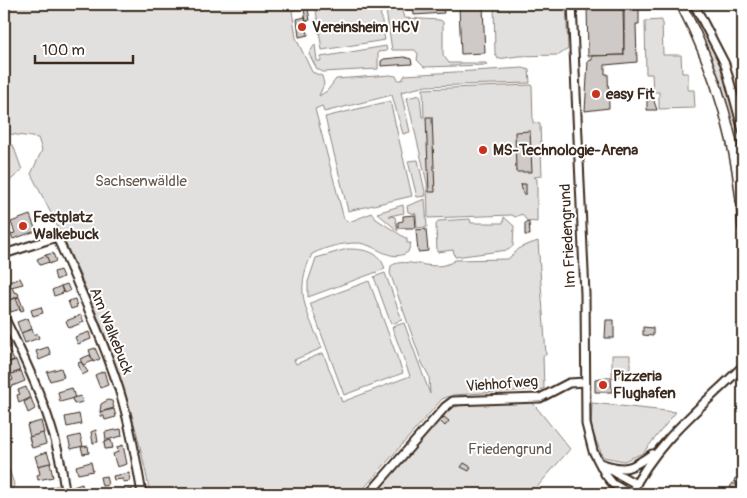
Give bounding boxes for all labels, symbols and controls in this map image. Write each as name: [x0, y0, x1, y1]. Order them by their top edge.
place label: Vereinsheim HCV: [312, 18, 419, 37]
marker: Vereinsheim HCV: [296, 21, 308, 33]
scale bar: [35, 32, 132, 64]
text: 100 m: [42, 41, 85, 60]
place label: easy Fit: [605, 85, 655, 104]
marker: easy Fit: [590, 88, 602, 100]
place label: MS-Technologie-Arena: [493, 141, 638, 160]
marker: MS-Technologie-Arena: [477, 144, 489, 156]
park label: Sachsenwäldle: [95, 172, 188, 191]
street label: Im Friedengrund: [556, 183, 580, 289]
place label: Festplatz Walkebuck: [33, 208, 100, 244]
marker: Festplatz Walkebuck: [17, 220, 29, 232]
street label: Am Walkebuck: [85, 285, 137, 378]
place label: Pizzeria Flughafen: [613, 367, 676, 403]
street label: Viehhofweg: [465, 372, 539, 396]
marker: Pizzeria Flughafen: [597, 379, 609, 391]
park label: Friedengrund: [468, 440, 552, 459]

